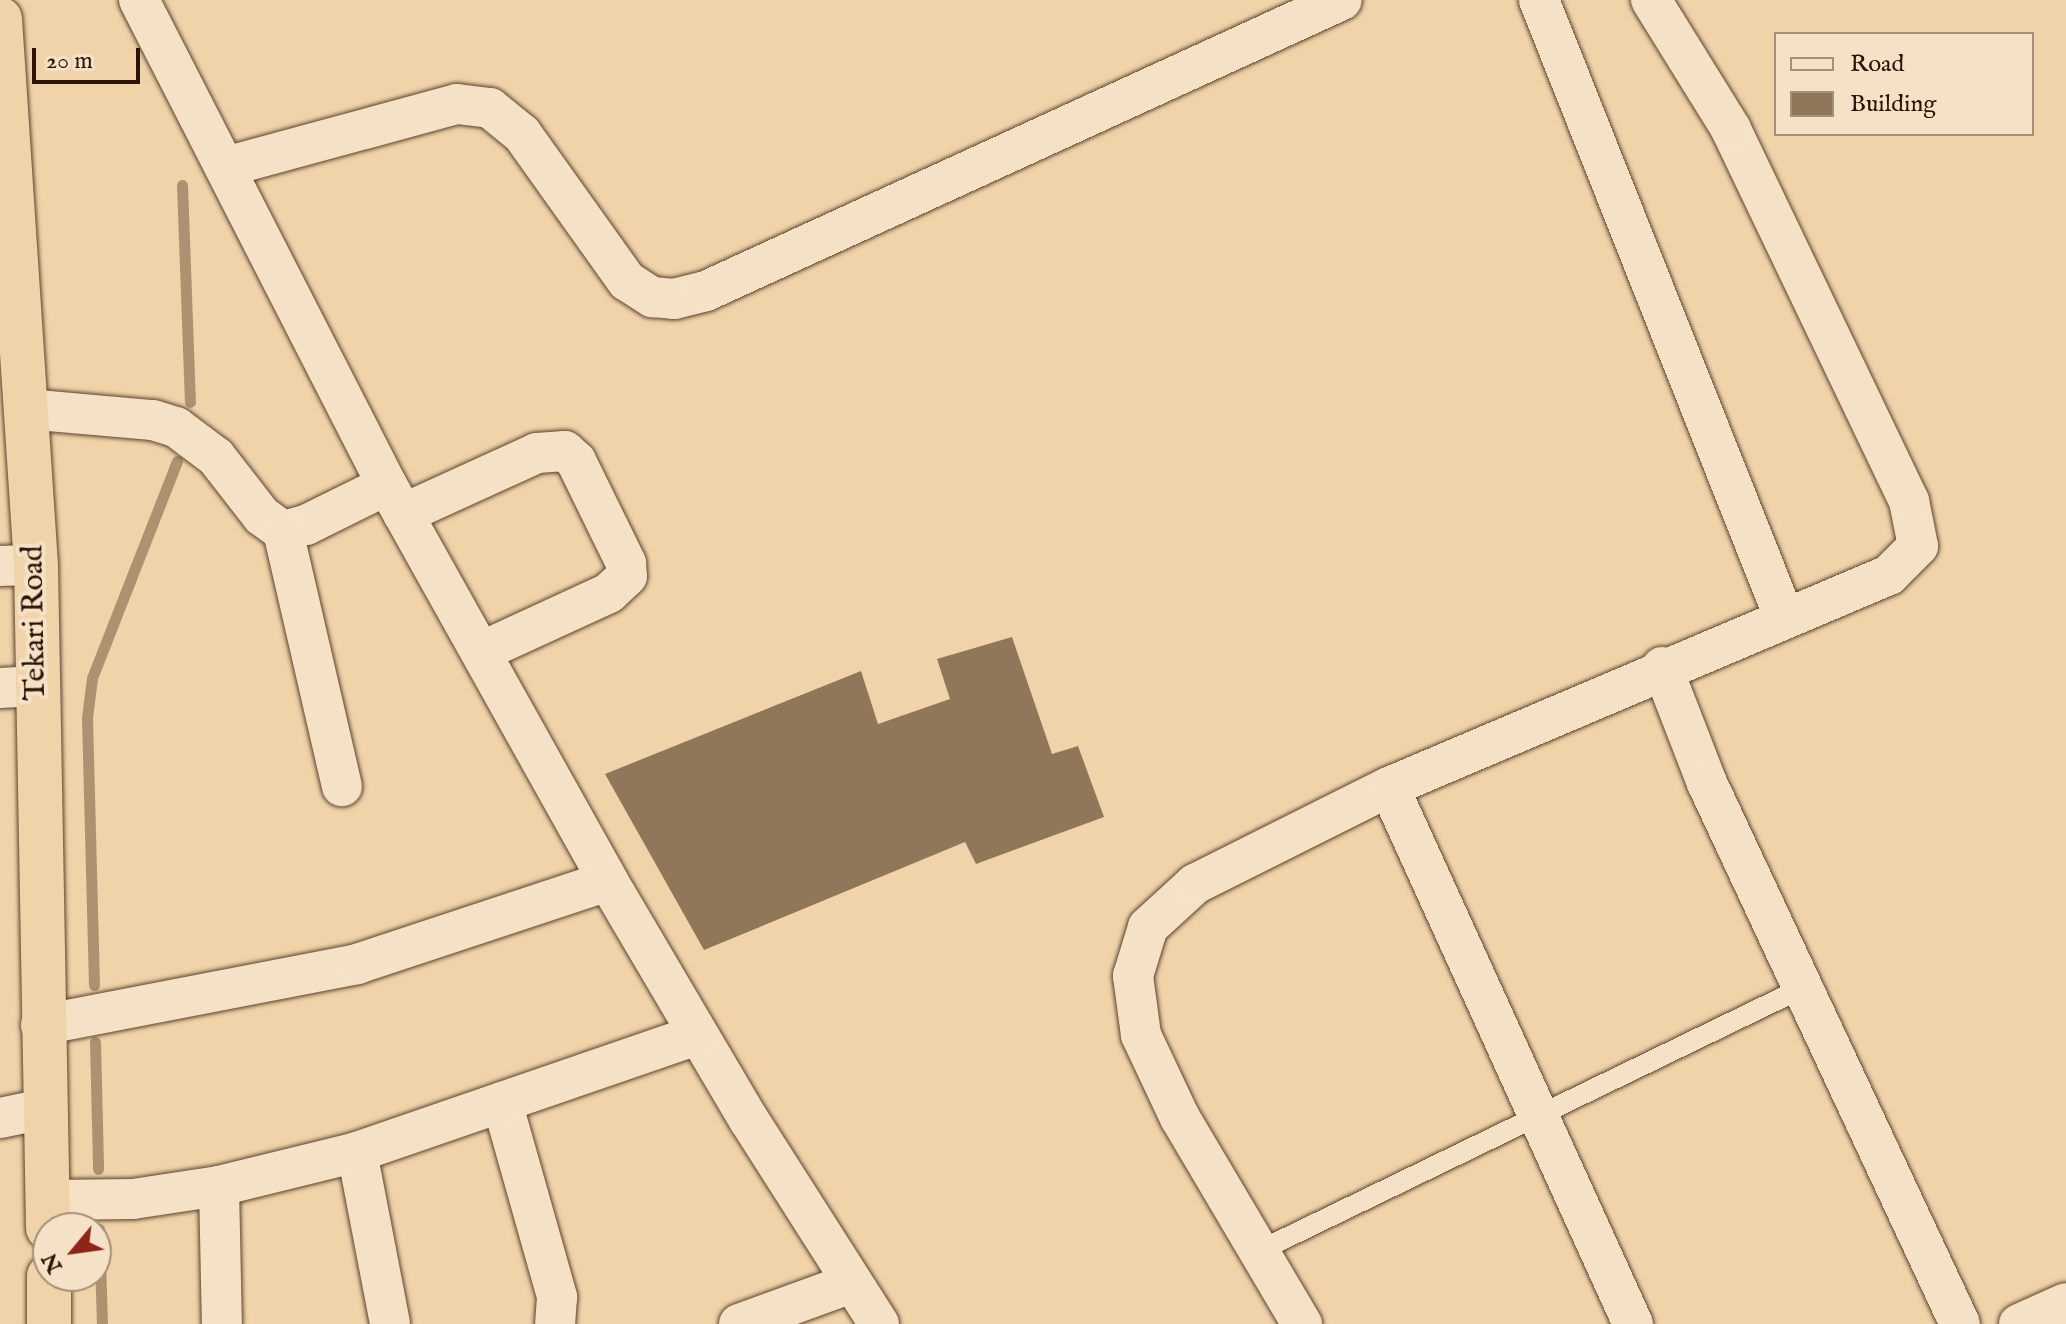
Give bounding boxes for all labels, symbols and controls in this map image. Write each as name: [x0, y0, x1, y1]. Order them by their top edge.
scale bar: [36, 32, 144, 82]
legend: [1774, 32, 2034, 136]
text: 20 m: [46, 46, 93, 77]
text: Road: [1850, 49, 1904, 80]
text: Building: [1850, 89, 1936, 120]
street label: Tekari Road: [16, 545, 54, 701]
north arrow: [32, 1212, 112, 1292]
text: N: [36, 1248, 70, 1278]

